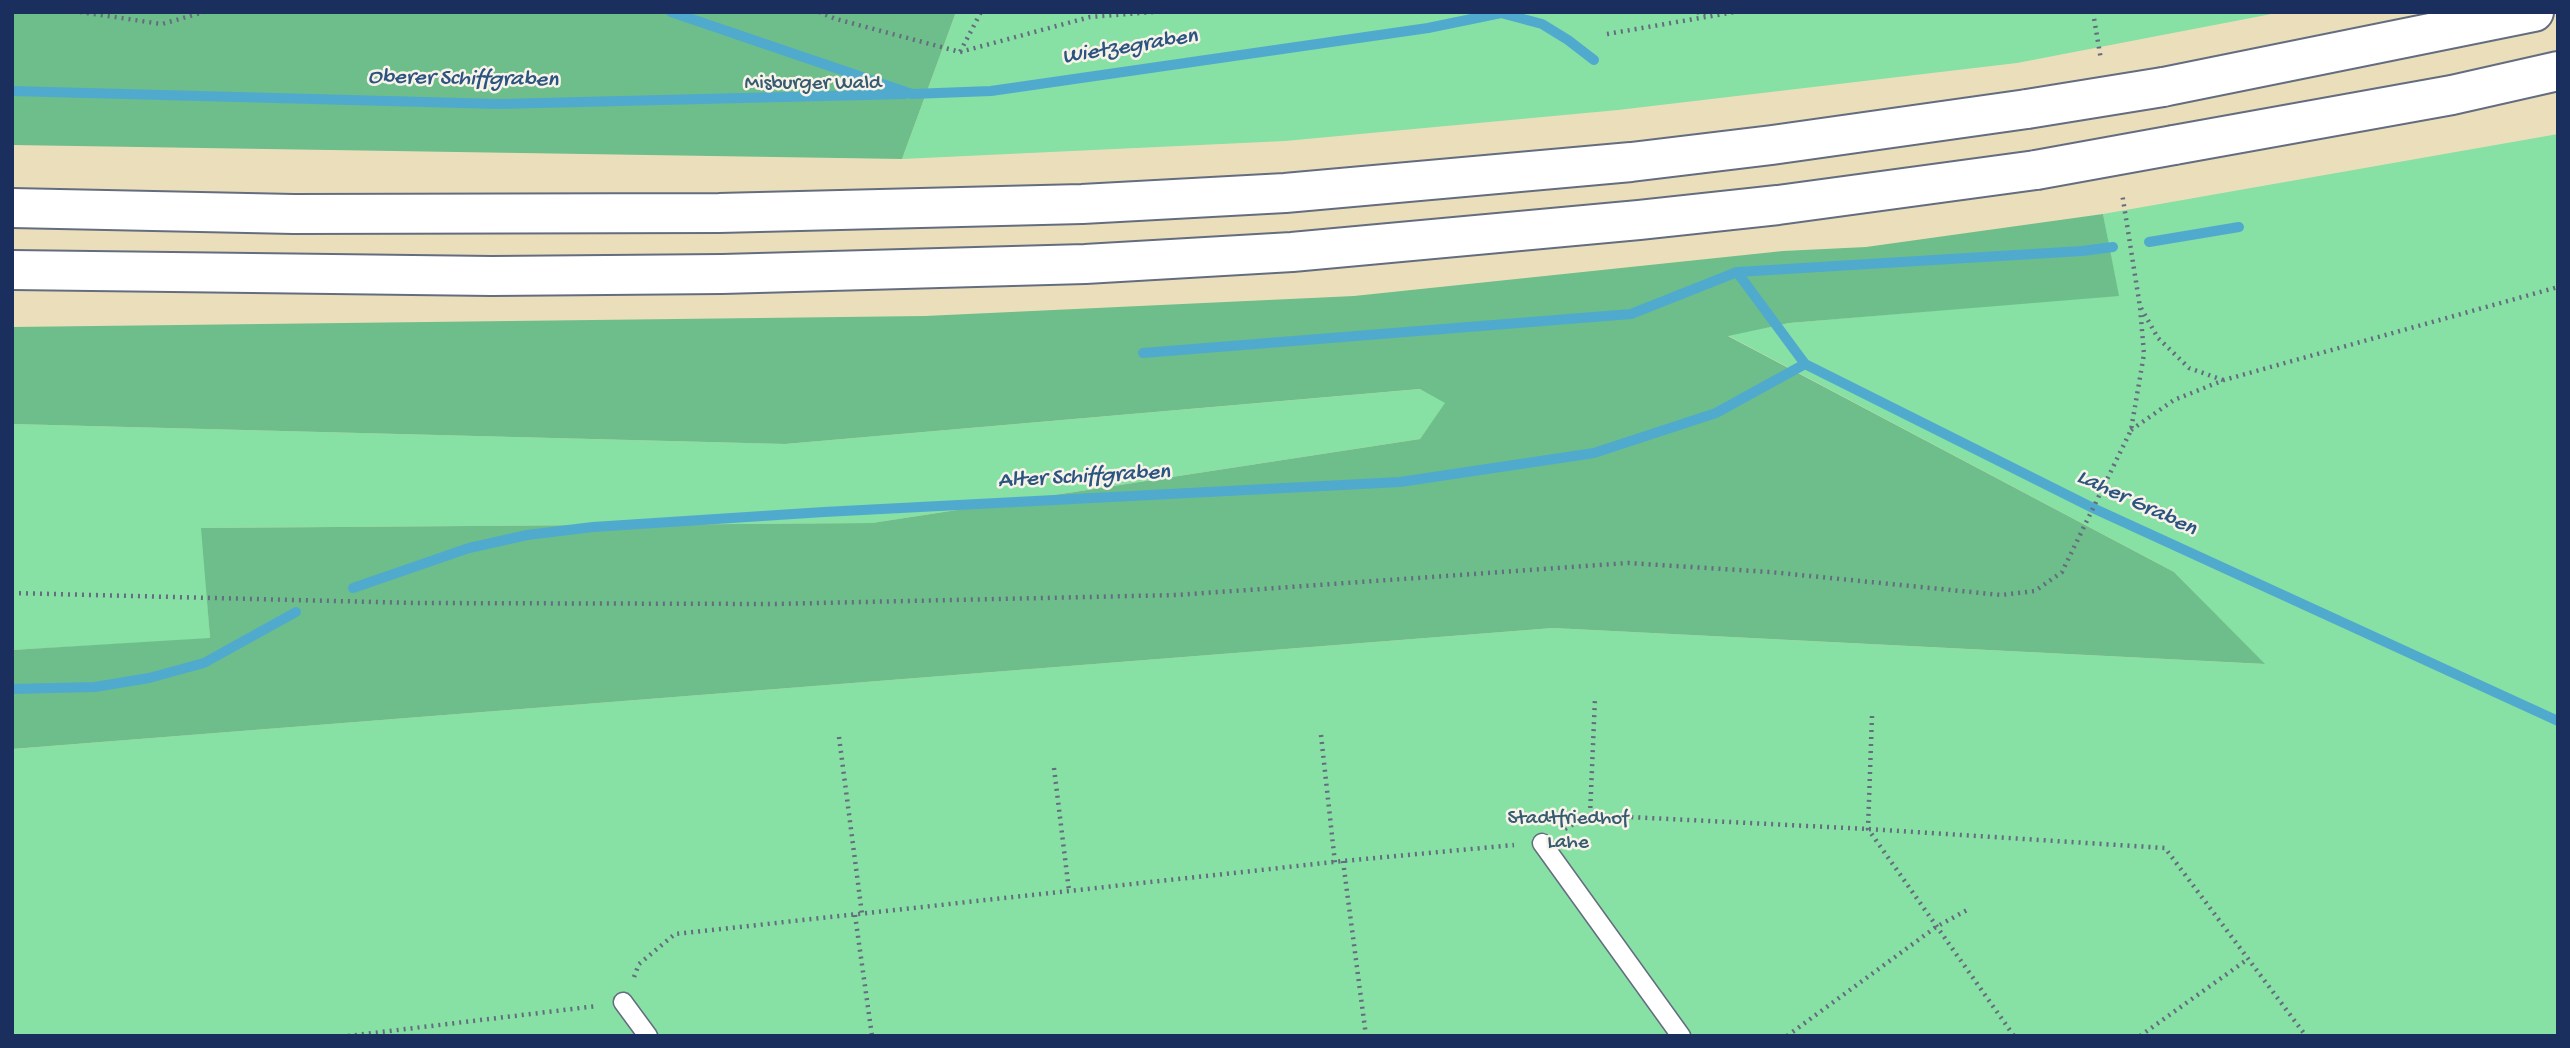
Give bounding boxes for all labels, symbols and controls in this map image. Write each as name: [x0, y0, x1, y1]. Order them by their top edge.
water label: Wietzegraben: [1060, 24, 1200, 72]
water label: Oberer Schiffgraben: [368, 65, 558, 95]
park label: Misburger Wald: [745, 72, 881, 98]
water label: Alter Schiffgraben: [997, 460, 1171, 496]
water label: Laher Graben: [2072, 464, 2200, 544]
park label: Stadtfriedhof Lahe: [1507, 807, 1629, 857]

